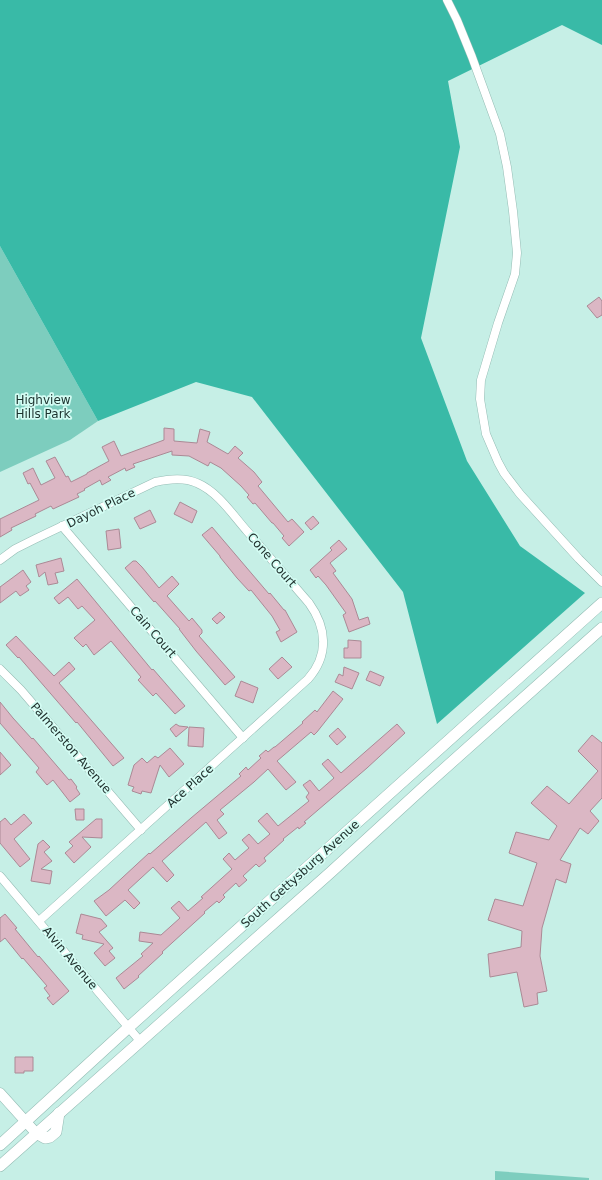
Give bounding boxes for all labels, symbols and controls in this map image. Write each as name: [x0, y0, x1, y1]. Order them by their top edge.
park label: Highview Hills Park: [15, 393, 71, 421]
street label: Dayoh Place: [65, 485, 137, 531]
street label: Cone Court: [245, 530, 300, 590]
street label: Cain Court: [127, 603, 179, 661]
street label: Palmerston Avenue: [28, 700, 114, 796]
street label: Ace Place: [164, 761, 216, 811]
street label: South Gettysburg Avenue: [238, 817, 362, 931]
street label: Alvin Avenue: [40, 924, 100, 992]

